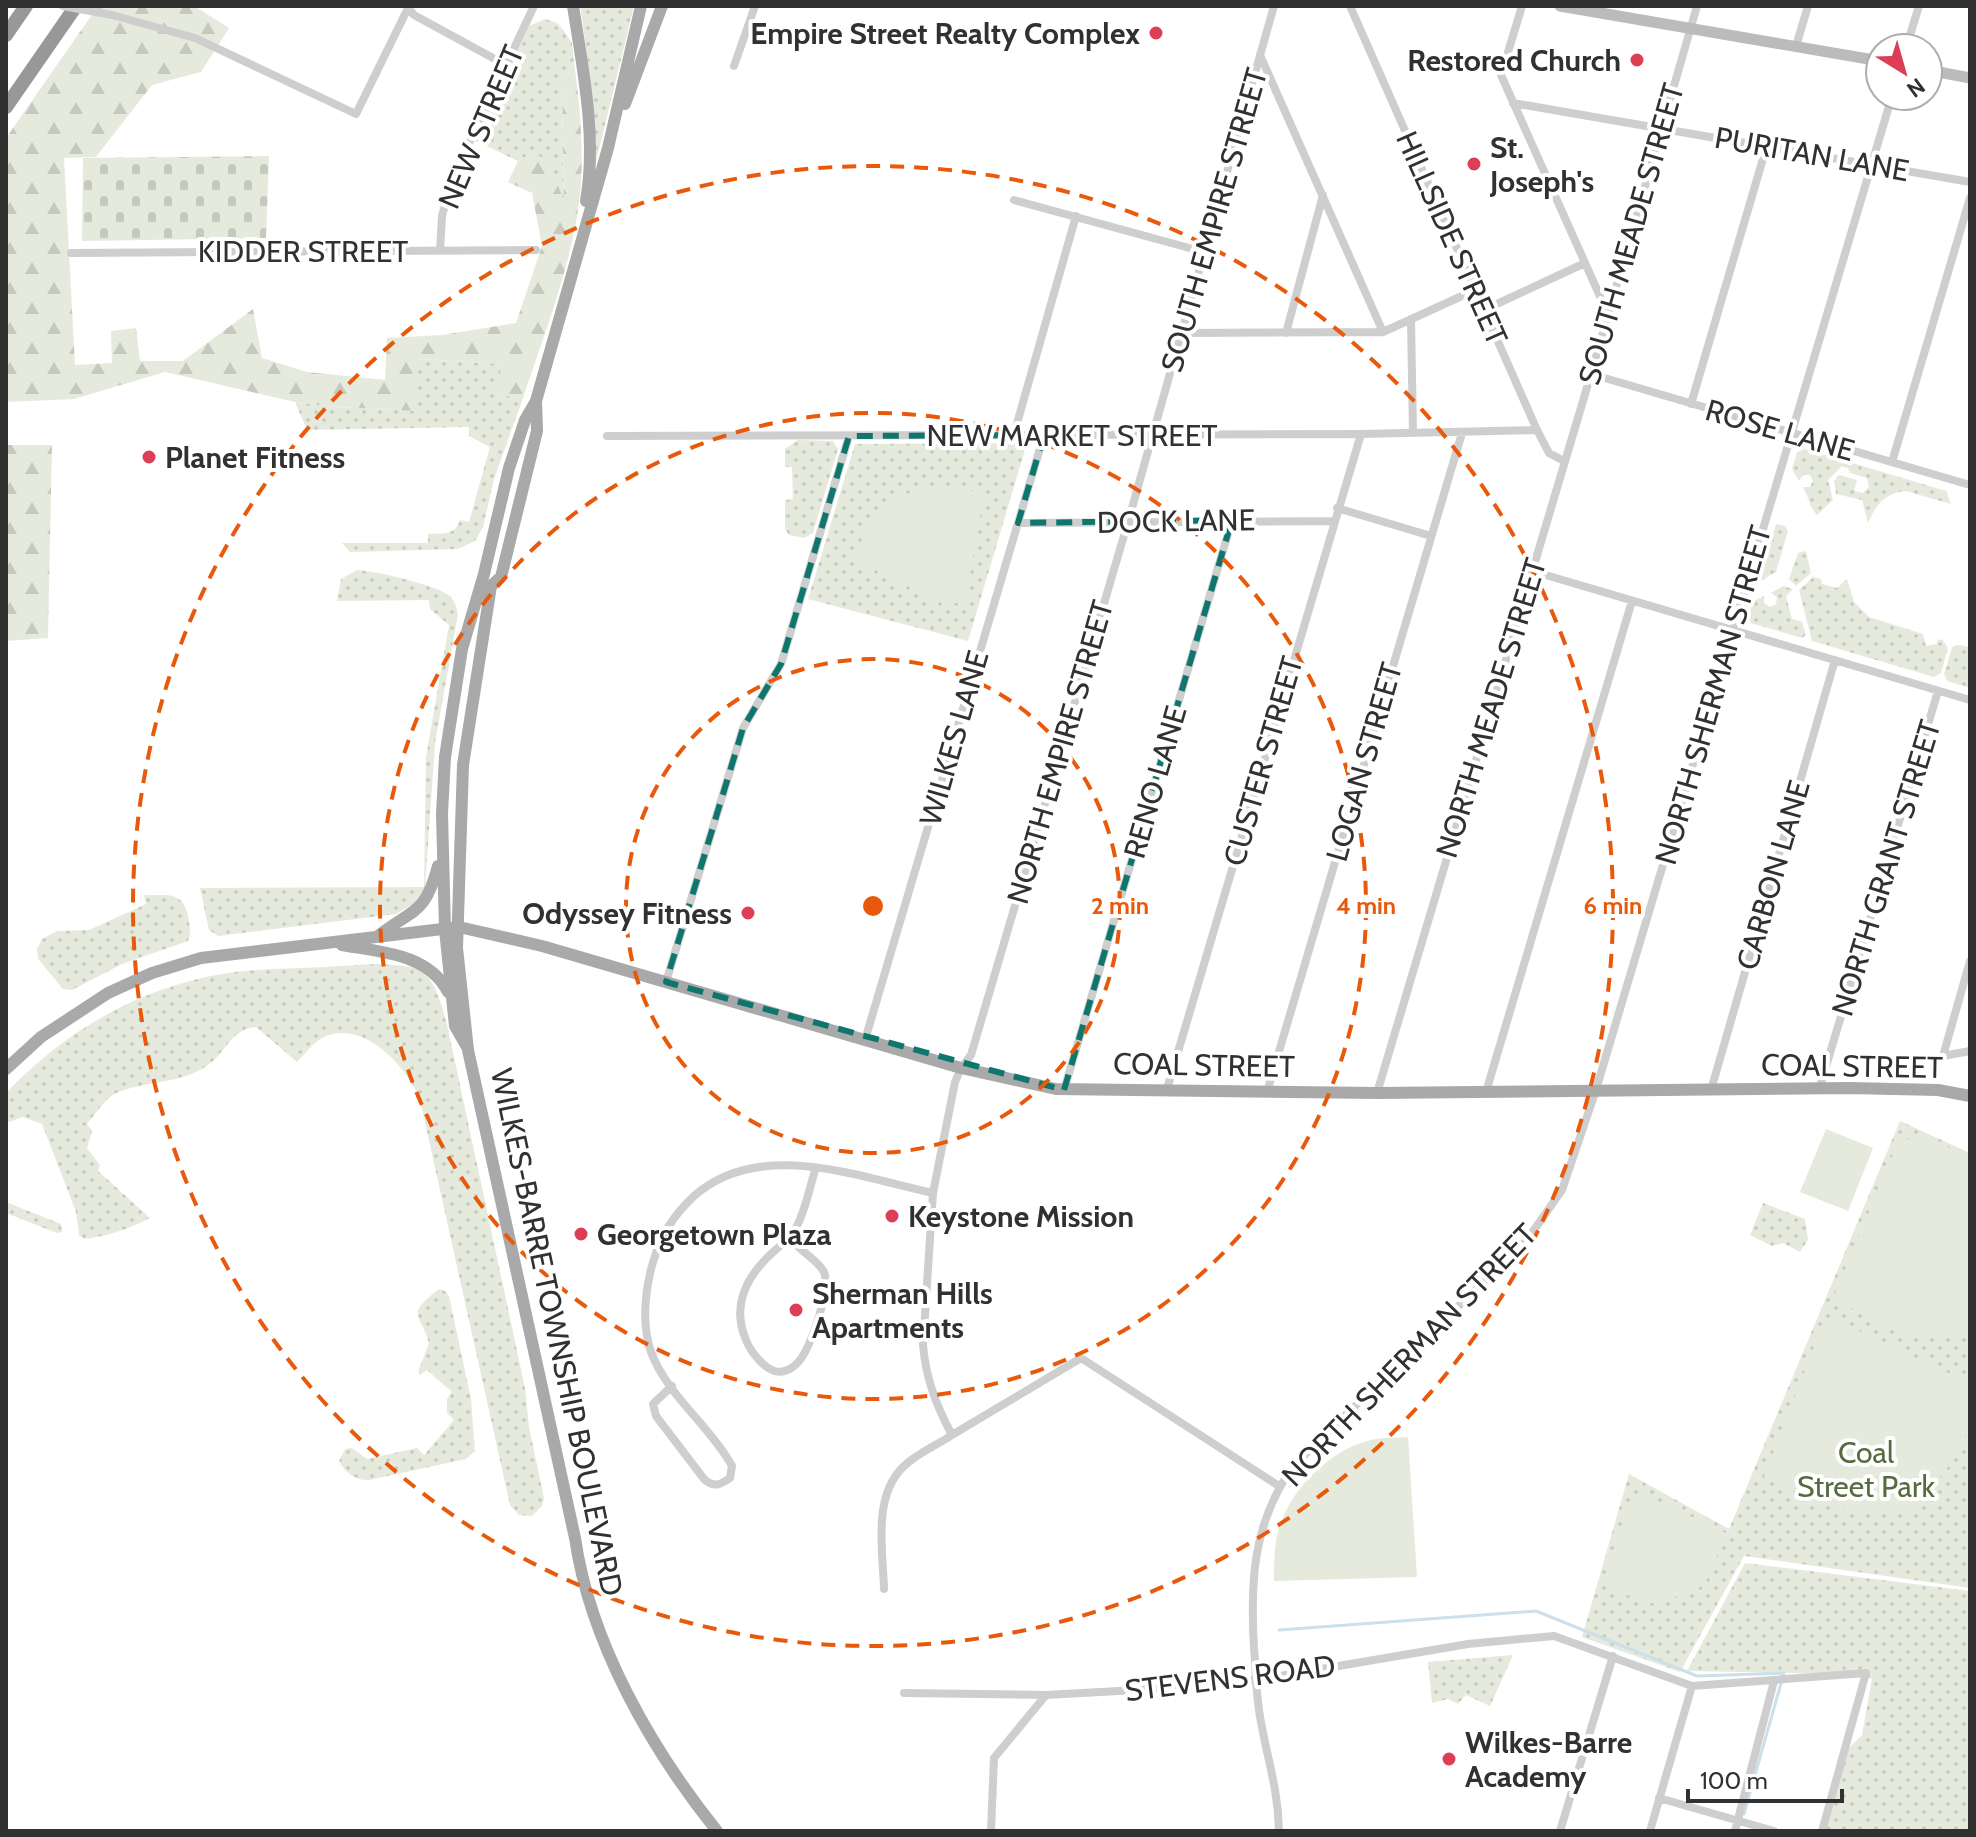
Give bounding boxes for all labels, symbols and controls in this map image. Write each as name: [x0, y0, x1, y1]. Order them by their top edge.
place label: Empire Street Realty Complex: [750, 15, 1140, 52]
marker: Empire Street Realty Complex: [1147, 24, 1165, 42]
north arrow: [1864, 32, 1944, 112]
street label: NEW STREET: [430, 40, 532, 214]
place label: Restored Church: [1407, 42, 1621, 79]
marker: Restored Church: [1628, 51, 1646, 69]
street label: SOUTH EMPIRE STREET: [1153, 64, 1275, 376]
text: N: [1901, 72, 1930, 103]
street label: SOUTH MEADE STREET: [1570, 79, 1692, 389]
street label: PURITAN LANE: [1712, 119, 1912, 189]
street label: HILLSIDE STREET: [1388, 125, 1516, 351]
place label: St. Joseph's: [1489, 129, 1594, 200]
marker: St. Joseph's: [1465, 155, 1483, 173]
street label: KIDDER STREET: [198, 233, 408, 270]
street label: ROSE LANE: [1701, 391, 1859, 469]
street label: NEW MARKET STREET: [927, 417, 1217, 454]
place label: Planet Fitness: [165, 439, 345, 476]
marker: Planet Fitness: [140, 448, 158, 466]
street label: DOCK LANE: [1097, 501, 1255, 541]
street label: NORTH SHERMAN STREET: [1647, 521, 1779, 869]
street label: NORTH MEADE STREET: [1428, 554, 1554, 862]
street label: NORTH EMPIRE STREET: [999, 596, 1121, 908]
street label: WILKES LANE: [911, 646, 997, 830]
street label: CUSTER STREET: [1215, 652, 1311, 870]
street label: LOGAN STREET: [1318, 658, 1410, 866]
street label: RENO LANE: [1116, 701, 1194, 863]
street label: NORTH GRANT STREET: [1823, 716, 1949, 1020]
street label: CARBON LANE: [1728, 776, 1818, 974]
text: 2 min: [1091, 891, 1149, 920]
text: 4 min: [1336, 891, 1396, 920]
text: 6 min: [1584, 891, 1642, 920]
centre of rings: [859, 892, 887, 920]
place label: Odyssey Fitness: [522, 895, 732, 932]
marker: Odyssey Fitness: [739, 904, 757, 922]
street label: COAL STREET: [1113, 1045, 1295, 1085]
street label: COAL STREET: [1761, 1046, 1943, 1086]
street label: WILKES-BARRE TOWNSHIP BOULEVARD: [483, 1065, 631, 1599]
place label: Keystone Mission: [908, 1198, 1134, 1235]
marker: Keystone Mission: [883, 1207, 901, 1225]
place label: Georgetown Plaza: [597, 1216, 832, 1253]
street label: NORTH SHERMAN STREET: [1274, 1216, 1544, 1494]
marker: Georgetown Plaza: [572, 1225, 590, 1243]
place label: Sherman Hills Apartments: [812, 1275, 993, 1346]
marker: Sherman Hills Apartments: [787, 1301, 805, 1319]
park label: Coal Street Park: [1797, 1434, 1936, 1505]
street label: STEVENS ROAD: [1123, 1647, 1337, 1709]
place label: Wilkes-Barre Academy: [1465, 1724, 1632, 1795]
marker: Wilkes-Barre Academy: [1440, 1750, 1458, 1768]
scale bar: [1688, 1753, 1842, 1803]
text: 100 m: [1700, 1766, 1768, 1795]

